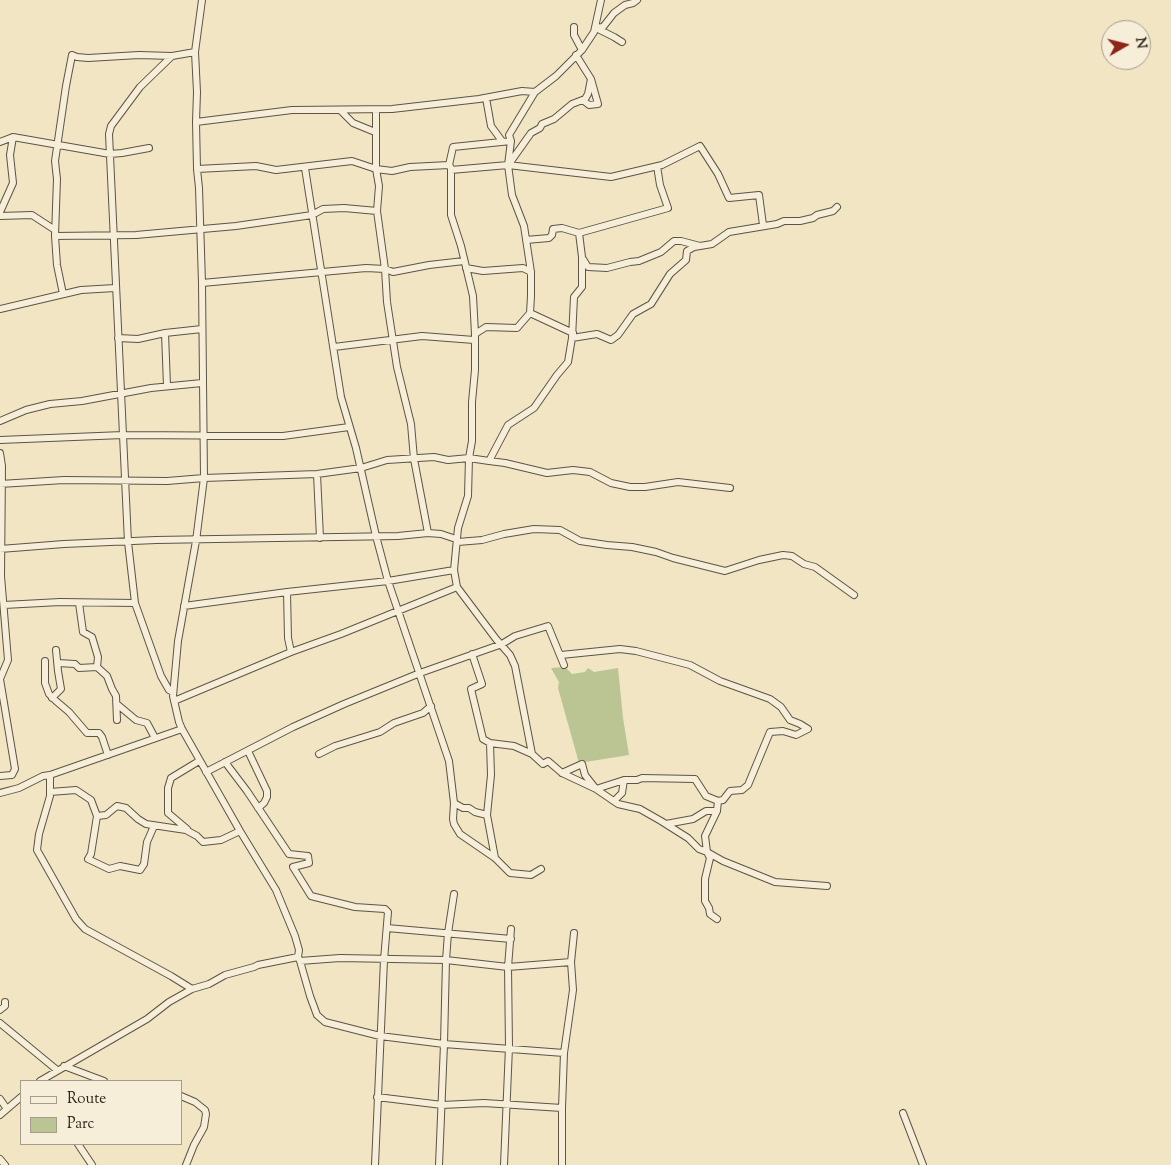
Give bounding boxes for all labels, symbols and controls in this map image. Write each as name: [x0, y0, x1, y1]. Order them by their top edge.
north arrow: [1101, 20, 1151, 70]
text: N: [1129, 36, 1151, 50]
legend: [20, 1080, 182, 1145]
text: Route: [67, 1089, 106, 1110]
text: Parc: [67, 1114, 94, 1135]

